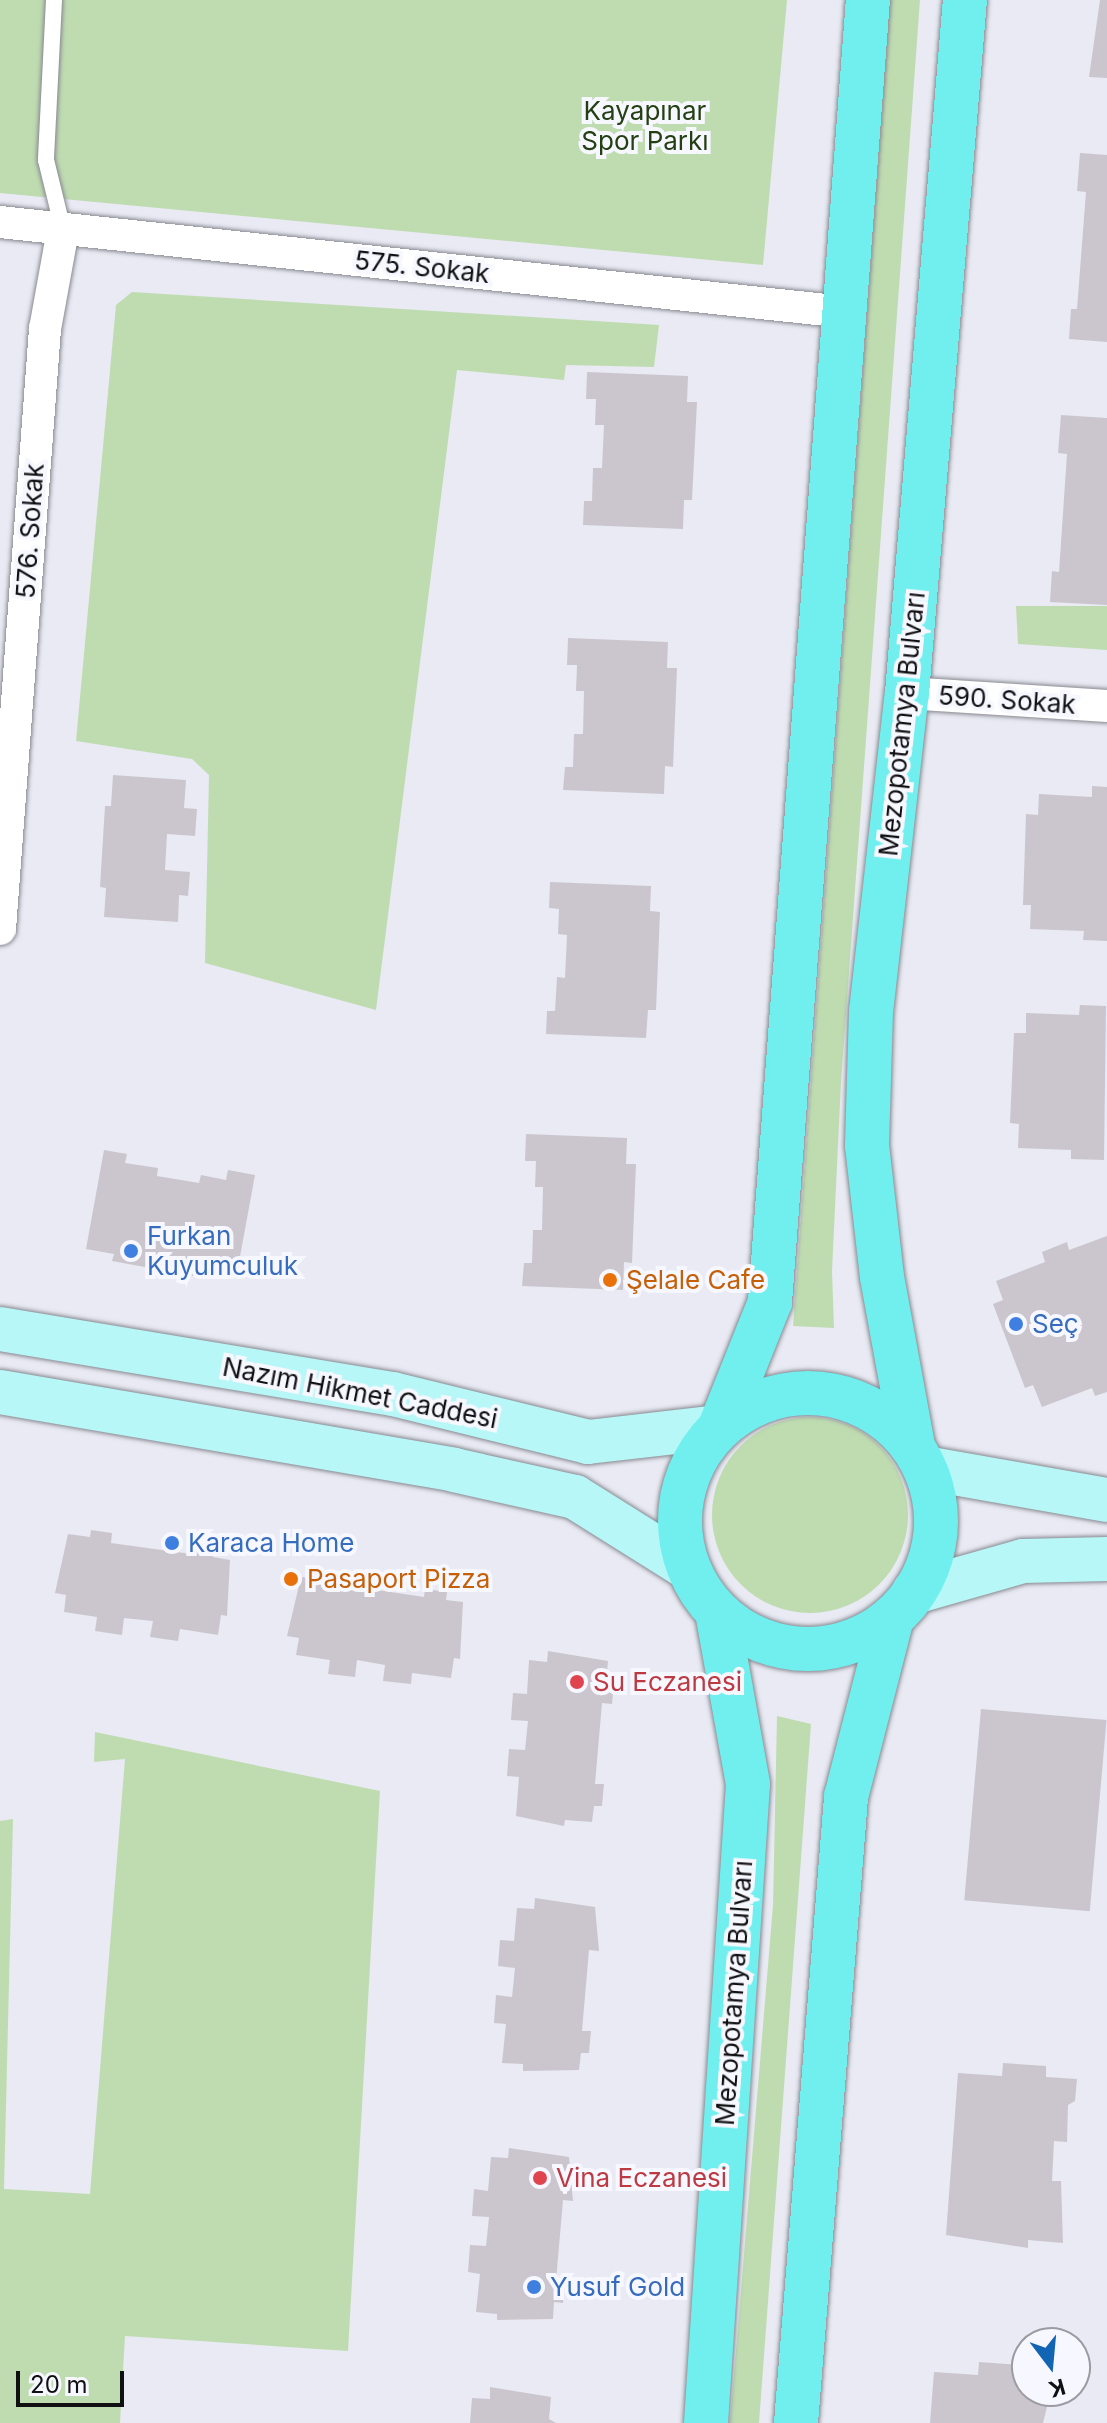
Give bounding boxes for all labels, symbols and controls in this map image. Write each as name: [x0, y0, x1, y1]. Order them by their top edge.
park label: Kayapınar Spor Parkı: [581, 95, 709, 156]
street label: 575. Sokak: [353, 244, 491, 290]
street label: 576. Sokak: [10, 462, 50, 600]
street label: Mezopotamya Bulvarı: [873, 590, 931, 858]
street label: 590. Sokak: [937, 680, 1077, 720]
place label: Furkan Kuyumculuk: [147, 1220, 298, 1282]
marker: Furkan Kuyumculuk: [122, 1242, 140, 1260]
place label: Şelale Cafe: [626, 1264, 765, 1296]
marker: Şelale Cafe: [601, 1271, 619, 1289]
place label: Seç: [1032, 1308, 1079, 1340]
marker: Seç: [1007, 1315, 1025, 1333]
street label: Nazım Hikmet Caddesi: [220, 1351, 500, 1435]
place label: Karaca Home: [188, 1527, 354, 1559]
marker: Karaca Home: [163, 1534, 181, 1552]
place label: Pasaport Pizza: [307, 1563, 490, 1595]
marker: Pasaport Pizza: [282, 1570, 300, 1588]
place label: Su Eczanesi: [593, 1666, 742, 1698]
marker: Su Eczanesi: [568, 1673, 586, 1691]
street label: Mezopotamya Bulvarı: [709, 1859, 759, 2127]
place label: Vina Eczanesi: [556, 2162, 727, 2194]
marker: Vina Eczanesi: [531, 2169, 549, 2187]
place label: Yusuf Gold: [550, 2271, 685, 2303]
marker: Yusuf Gold: [525, 2278, 543, 2296]
north arrow: [1011, 2327, 1091, 2407]
scale bar: [20, 2355, 128, 2405]
text: 20 m: [30, 2370, 88, 2399]
text: K: [1046, 2373, 1068, 2403]

